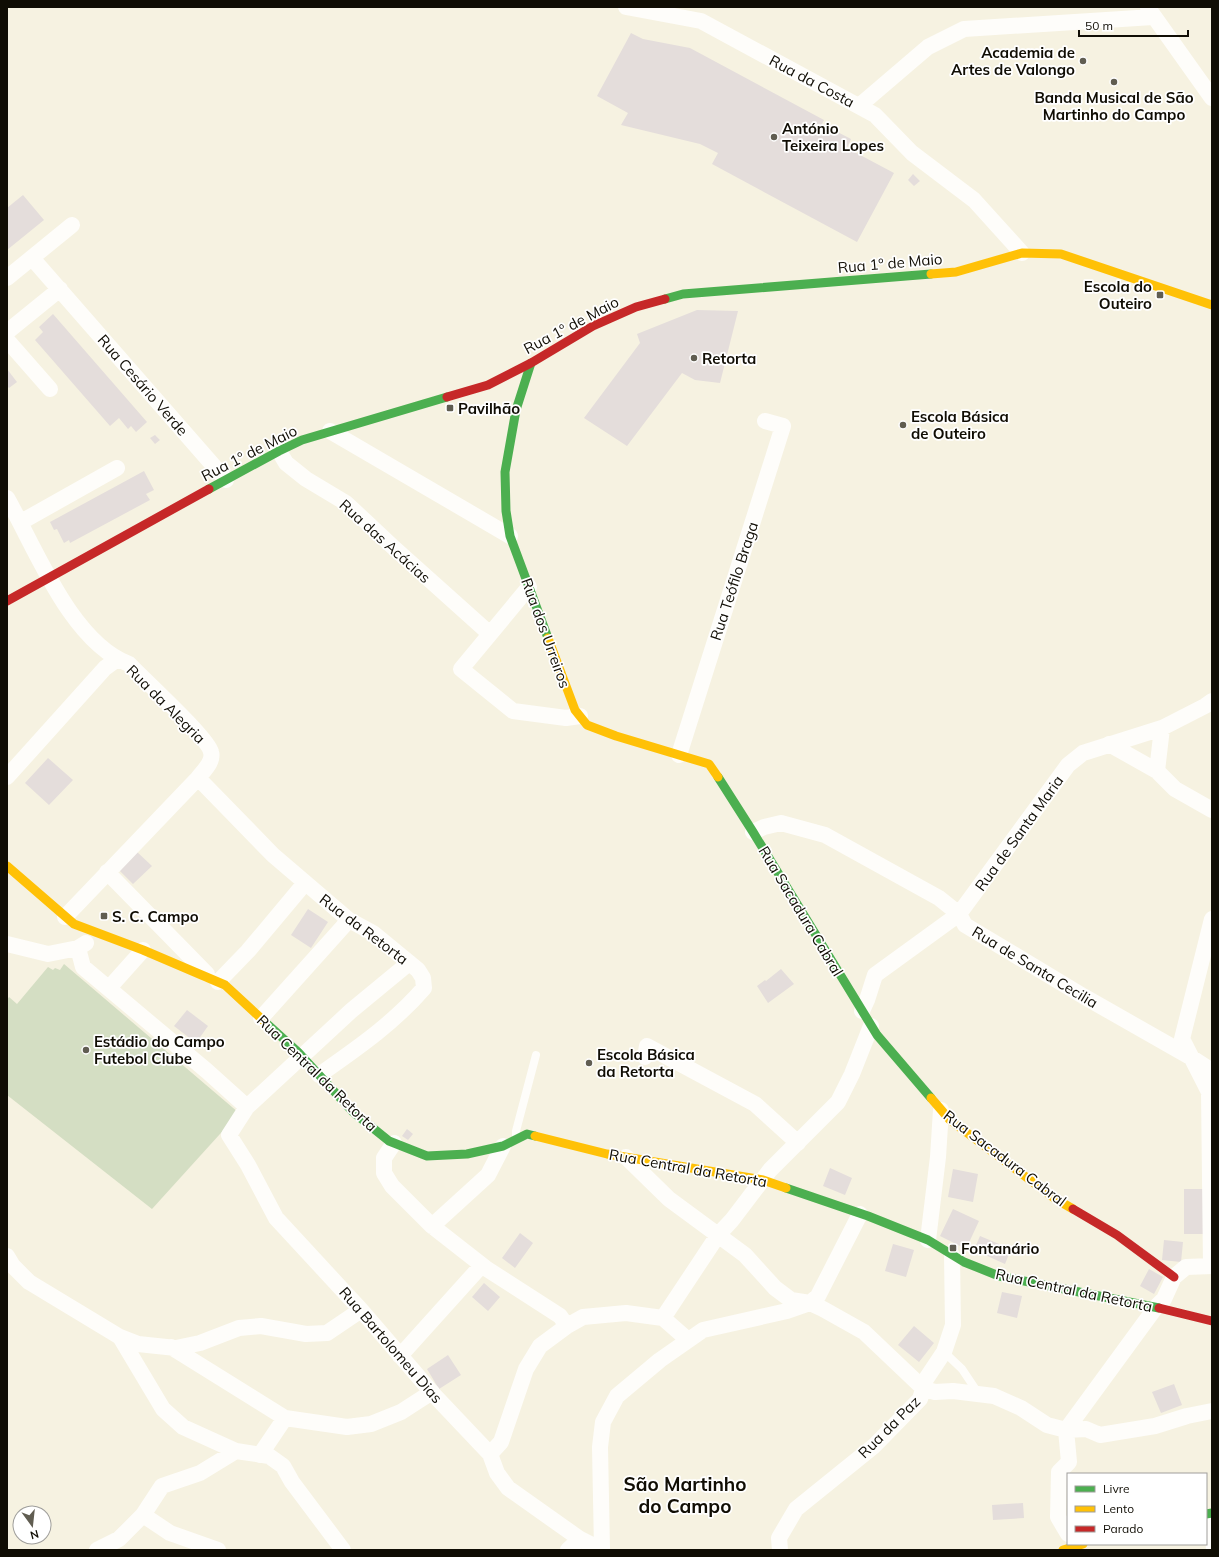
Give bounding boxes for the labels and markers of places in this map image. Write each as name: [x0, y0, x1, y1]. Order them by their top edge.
place label: Academia de Artes de Valongo: [951, 43, 1075, 79]
marker: Academia de Artes de Valongo: [1078, 56, 1088, 66]
marker: Banda Musical de São Martinho do Campo: [1109, 77, 1119, 87]
place label: Banda Musical de São Martinho do Campo: [1034, 88, 1194, 124]
place label: António Teixeira Lopes: [782, 119, 884, 155]
marker: António Teixeira Lopes: [769, 132, 779, 142]
place label: Escola do Outeiro: [1084, 277, 1152, 313]
marker: Escola do Outeiro: [1155, 290, 1165, 300]
place label: Retorta: [702, 349, 756, 368]
marker: Retorta: [689, 353, 699, 363]
place label: Pavilhão: [458, 399, 520, 418]
marker: Pavilhão: [445, 403, 455, 413]
place label: Escola Básica de Outeiro: [911, 407, 1009, 443]
marker: Escola Básica de Outeiro: [898, 420, 908, 430]
place label: S. C. Campo: [112, 907, 199, 926]
marker: S. C. Campo: [99, 911, 109, 921]
place label: Estádio do Campo Futebol Clube: [94, 1032, 225, 1068]
marker: Estádio do Campo Futebol Clube: [81, 1045, 91, 1055]
place label: Escola Básica da Retorta: [597, 1045, 695, 1081]
marker: Escola Básica da Retorta: [584, 1058, 594, 1068]
place label: Fontanário: [961, 1239, 1039, 1258]
marker: Fontanário: [948, 1243, 958, 1253]

